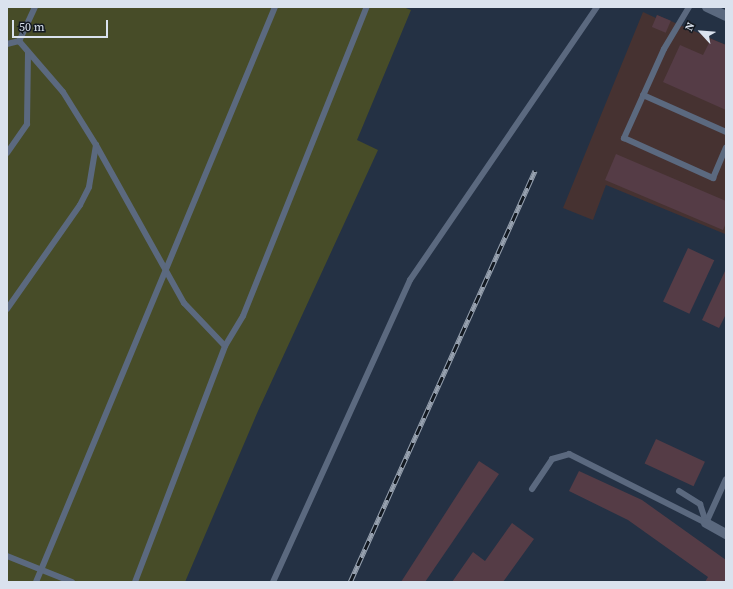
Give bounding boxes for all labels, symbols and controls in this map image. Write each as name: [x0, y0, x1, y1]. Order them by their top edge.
scale bar: [14, 12, 110, 38]
north arrow: [681, 12, 721, 52]
text: 50 m: [19, 19, 45, 35]
text: N: [681, 20, 698, 33]

